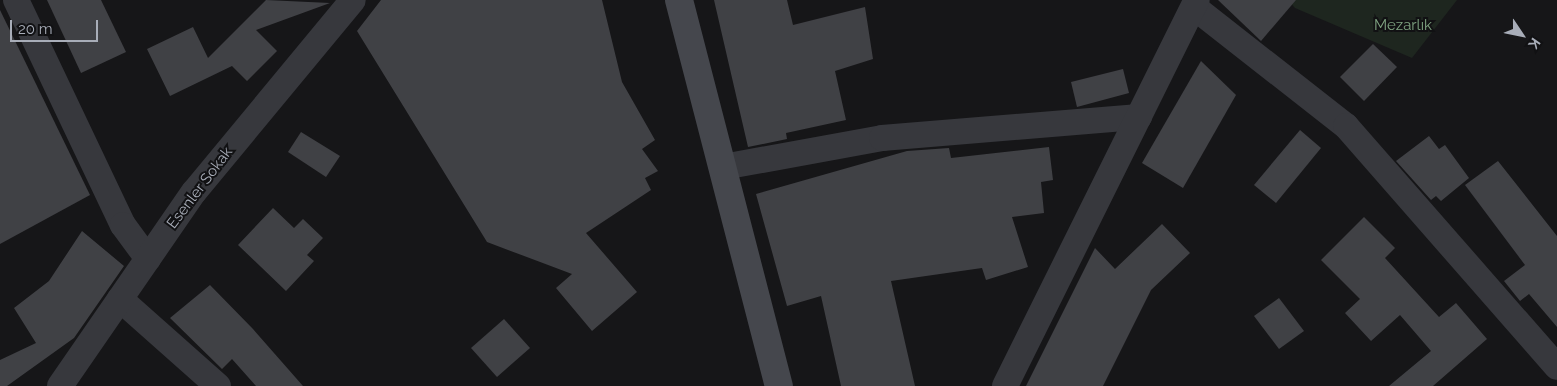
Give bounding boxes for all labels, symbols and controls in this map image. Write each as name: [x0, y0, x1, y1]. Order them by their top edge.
scale bar: [12, 10, 100, 42]
north arrow: [1497, 10, 1547, 60]
park label: Mezarlık: [1374, 17, 1432, 35]
text: 20 m: [18, 20, 53, 38]
text: K: [1525, 35, 1544, 52]
street label: Esenler Sokak: [163, 143, 237, 233]

